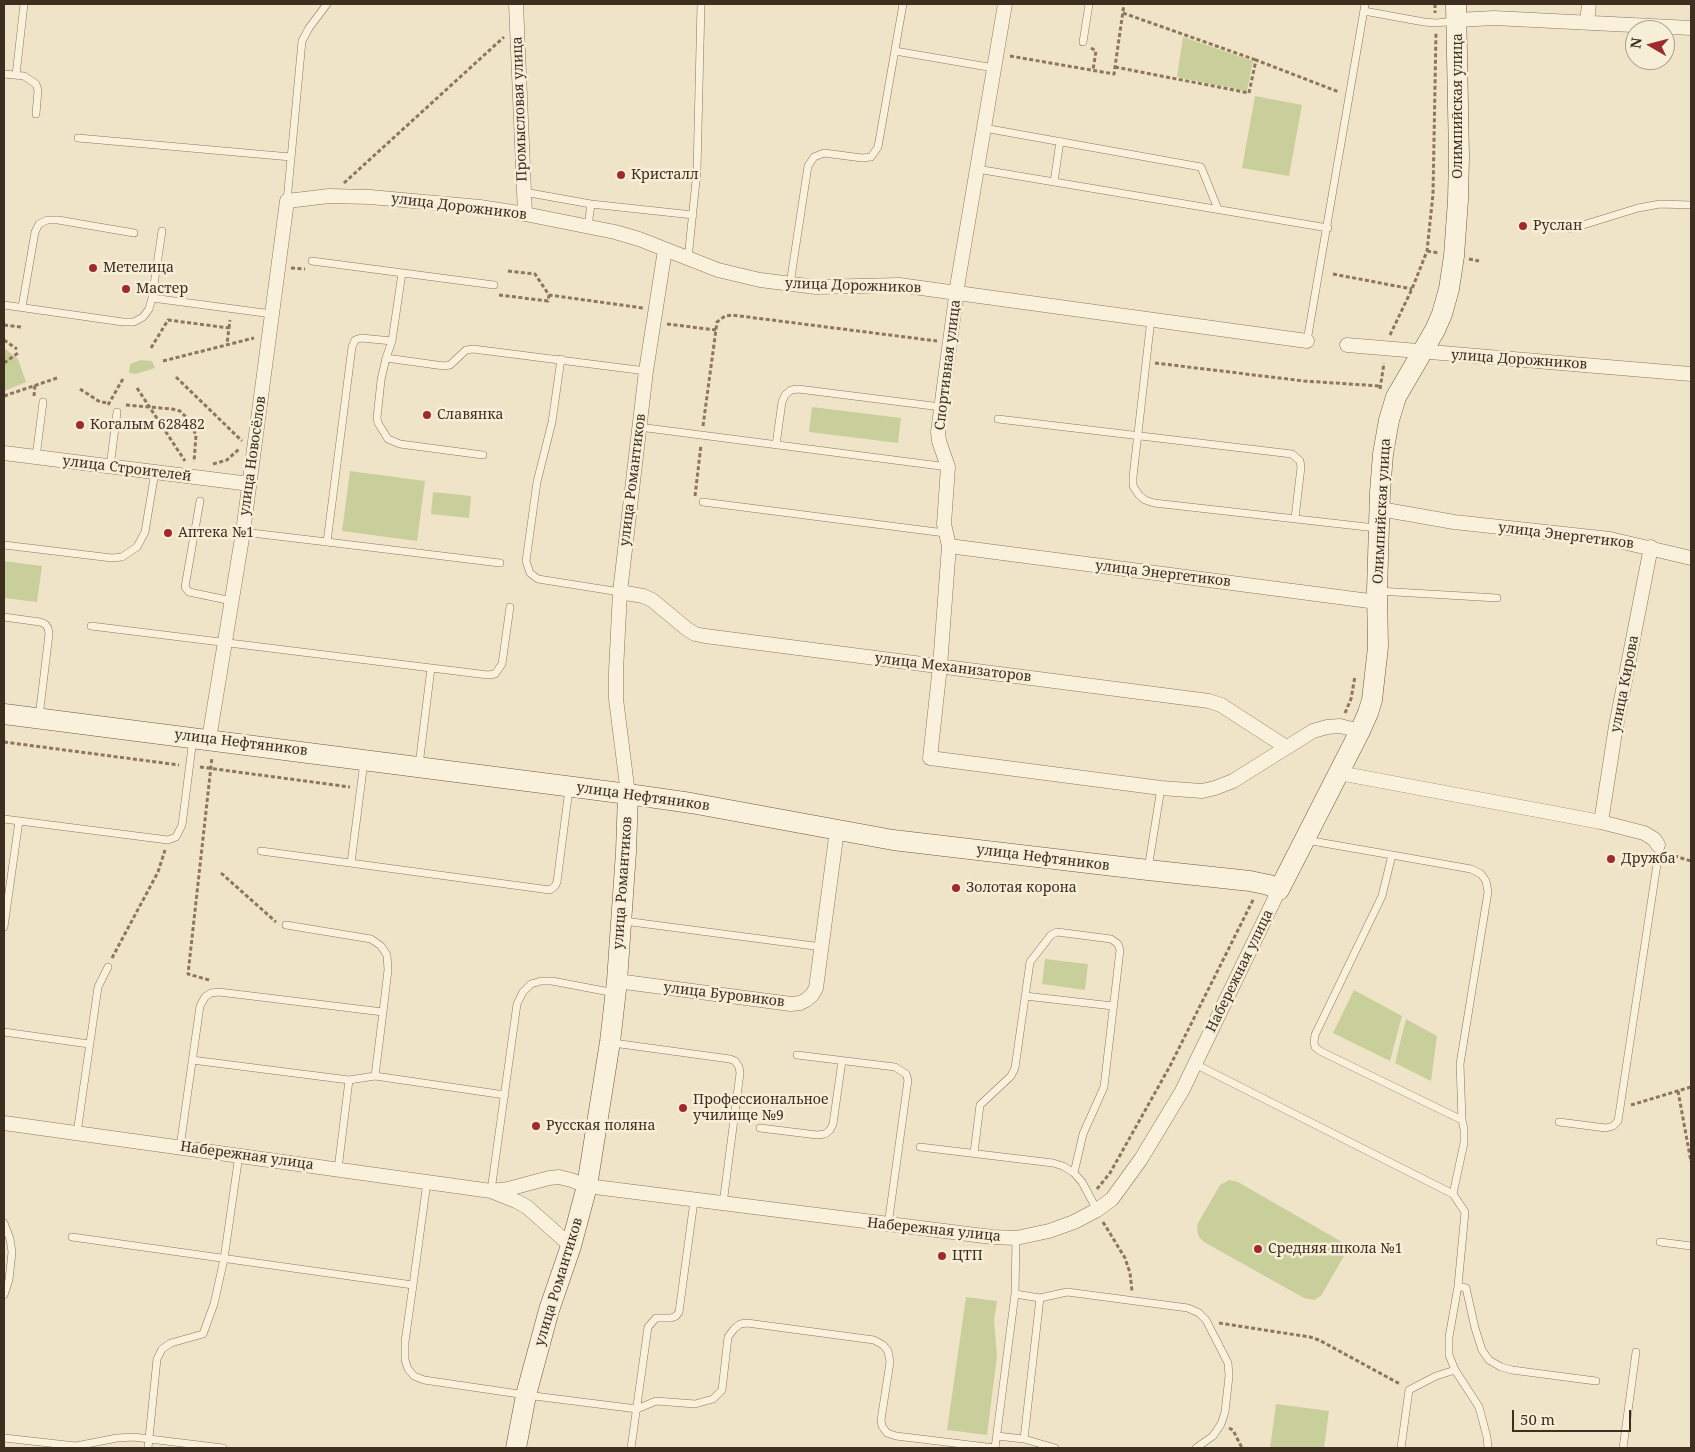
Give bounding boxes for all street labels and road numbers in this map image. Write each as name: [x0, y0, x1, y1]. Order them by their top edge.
street label: Олимпийская улица: [1450, 33, 1466, 179]
street label: Промысловая улица: [509, 36, 531, 182]
street label: улица Дорожников: [390, 190, 528, 224]
street label: улица Дорожников: [784, 275, 922, 297]
street label: Спортивная улица: [932, 299, 964, 431]
street label: улица Дорожников: [1450, 347, 1588, 373]
street label: улица Новосёлов: [236, 395, 270, 517]
street label: улица Романтиков: [617, 413, 649, 547]
street label: Олимпийская улица: [1370, 438, 1394, 584]
street label: улица Строителей: [62, 453, 192, 485]
street label: улица Энергетиков: [1497, 519, 1635, 553]
street label: улица Энергетиков: [1094, 557, 1232, 591]
street label: улица Кирова: [1607, 634, 1643, 734]
street label: улица Механизаторов: [874, 650, 1032, 686]
street label: улица Нефтяников: [173, 726, 309, 760]
street label: улица Нефтяников: [575, 779, 711, 815]
street label: улица Романтиков: [610, 816, 636, 950]
street label: улица Нефтяников: [975, 841, 1111, 875]
street label: Набережная улица: [1203, 907, 1277, 1035]
street label: улица Буровиков: [662, 979, 786, 1011]
street label: Набережная улица: [179, 1138, 315, 1174]
street label: Набережная улица: [866, 1215, 1002, 1245]
street label: улица Романтиков: [531, 1216, 587, 1348]

